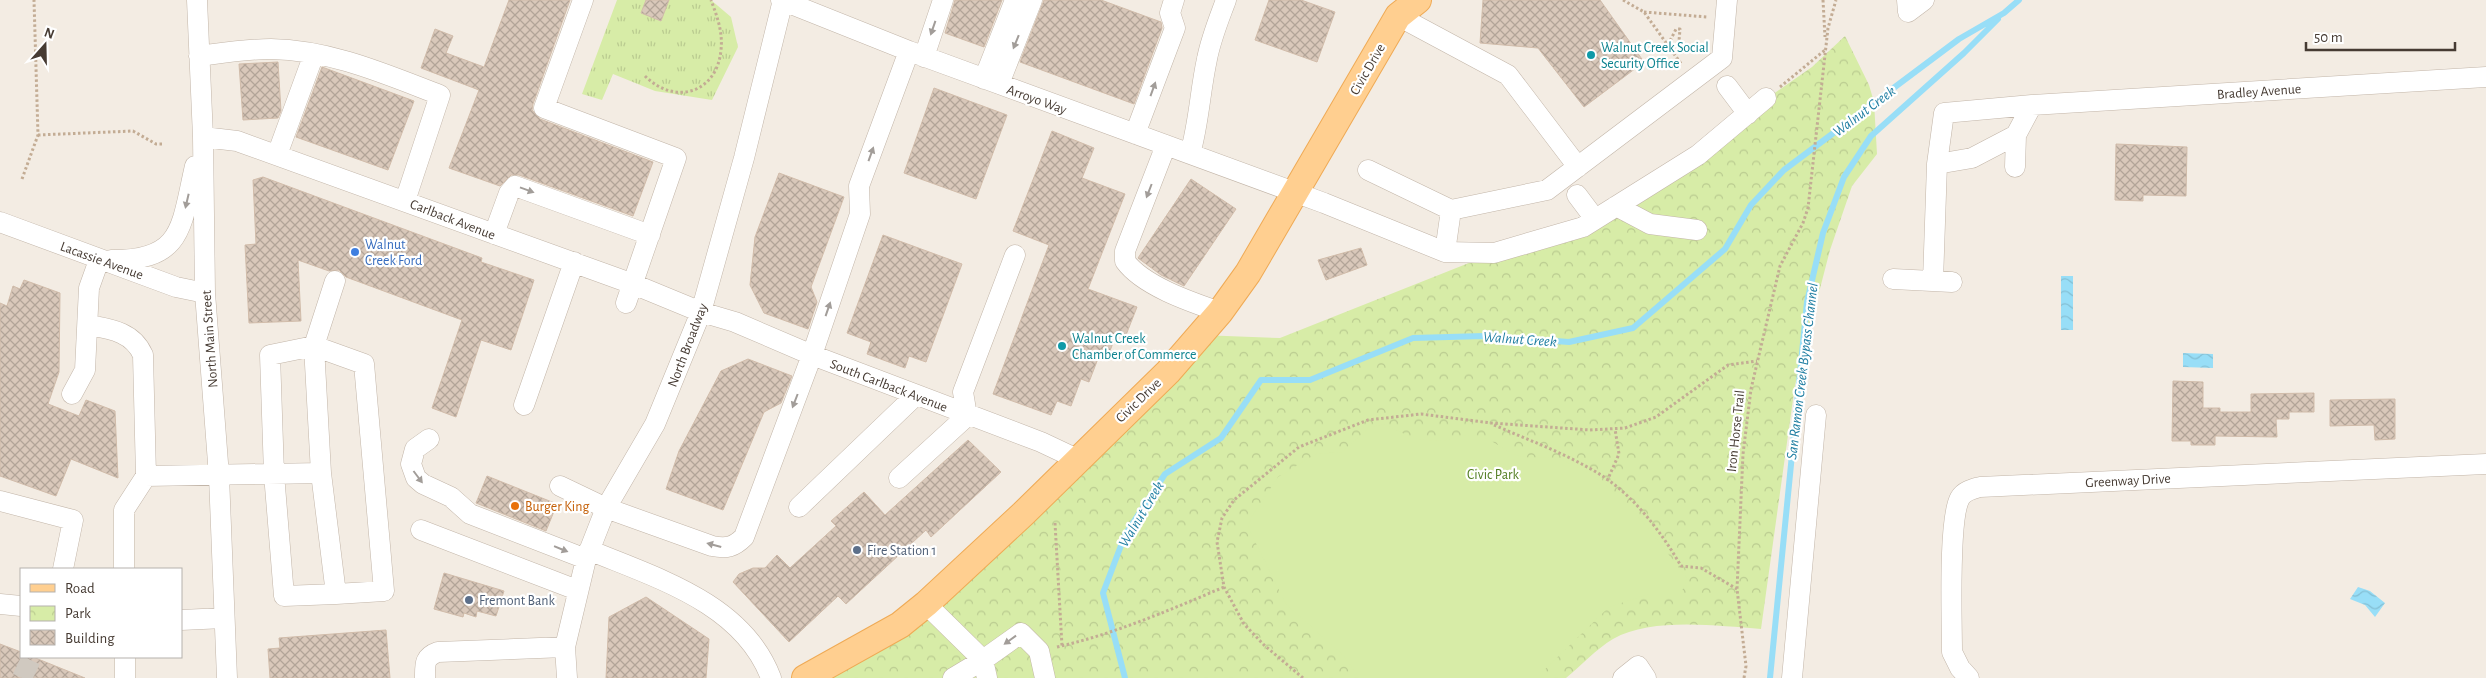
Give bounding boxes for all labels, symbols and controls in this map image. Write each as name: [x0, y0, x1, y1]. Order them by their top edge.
north arrow: [20, 20, 70, 70]
scale bar: [2306, 20, 2455, 52]
one-way arrow: [929, 21, 937, 36]
text: N: [42, 25, 56, 42]
text: 50 m: [2314, 30, 2343, 45]
one-way arrow: [1011, 35, 1019, 49]
street label: Civic Drive: [1348, 41, 1388, 98]
place label: Walnut Creek Social Security Office: [1601, 41, 1709, 71]
marker: Walnut Creek Social Security Office: [1585, 49, 1597, 61]
one-way arrow: [1150, 81, 1157, 96]
street label: Bradley Avenue: [2216, 82, 2302, 102]
street label: Arroyo Way: [1005, 83, 1068, 117]
water label: Walnut Creek: [1830, 83, 1898, 140]
one-way arrow: [867, 146, 875, 161]
one-way arrow: [1144, 184, 1152, 198]
one-way arrow: [520, 187, 535, 194]
one-way arrow: [183, 193, 191, 208]
street label: Carlback Avenue: [408, 197, 497, 243]
place label: Walnut Creek Ford: [365, 238, 422, 268]
street label: Lacassie Avenue: [58, 239, 145, 282]
marker: Walnut Creek Ford: [349, 246, 361, 258]
water label: San Ramon Creek Bypass Channel: [1784, 282, 1821, 460]
street label: North Main Street: [200, 289, 220, 388]
one-way arrow: [824, 301, 832, 316]
street label: North Broadway: [666, 302, 710, 389]
water label: Walnut Creek: [1483, 329, 1557, 350]
place label: Walnut Creek Chamber of Commerce: [1072, 332, 1197, 362]
marker: Walnut Creek Chamber of Commerce: [1056, 340, 1068, 352]
street label: South Carlback Avenue: [828, 357, 949, 415]
street label: Civic Drive: [1113, 376, 1164, 425]
street label: Iron Horse Trail: [1725, 389, 1747, 473]
one-way arrow: [791, 394, 799, 409]
park label: Civic Park: [1467, 468, 1520, 482]
one-way arrow: [413, 471, 424, 484]
street label: Greenway Drive: [2085, 472, 2171, 490]
water label: Walnut Creek: [1116, 479, 1167, 550]
marker: Burger King: [509, 500, 521, 512]
place label: Burger King: [525, 500, 589, 514]
one-way arrow: [706, 541, 721, 549]
marker: Fire Station 1: [851, 544, 863, 556]
place label: Fire Station 1: [867, 544, 936, 558]
one-way arrow: [554, 546, 569, 553]
legend: [20, 568, 182, 658]
text: Road: [65, 581, 95, 596]
marker: Fremont Bank: [463, 594, 475, 606]
place label: Fremont Bank: [479, 594, 556, 608]
text: Park: [65, 606, 91, 621]
text: Building: [65, 631, 115, 646]
one-way arrow: [1004, 635, 1017, 646]

